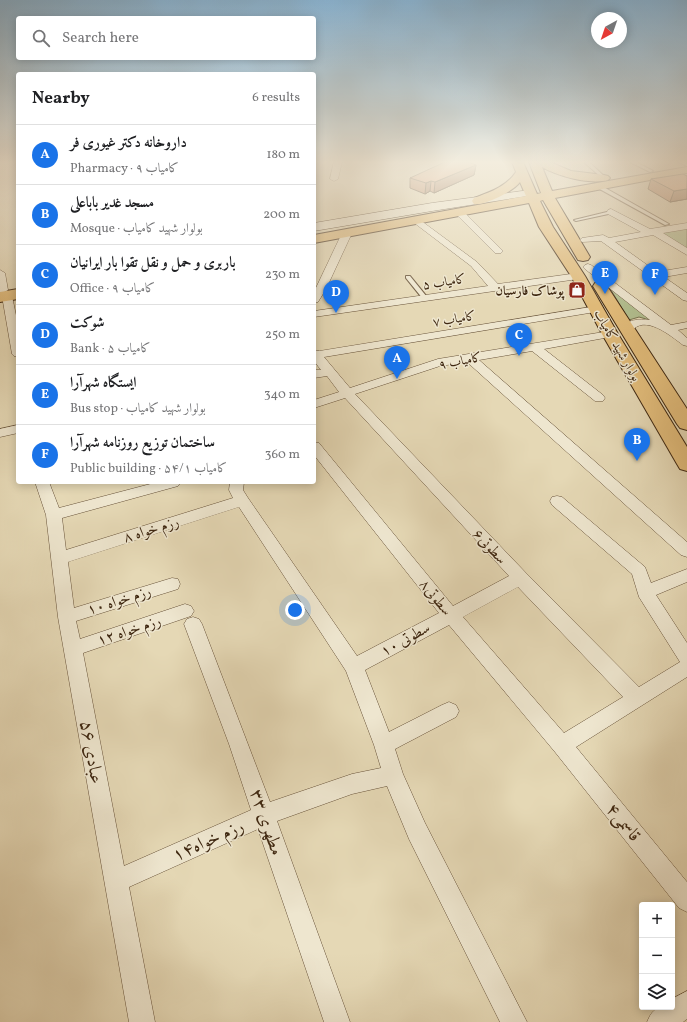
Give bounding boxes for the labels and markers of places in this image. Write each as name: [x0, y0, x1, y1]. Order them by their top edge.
pin: E: [592, 261, 618, 294]
pin: F: [642, 262, 668, 295]
pin: D: [323, 280, 349, 313]
shop icon: پوشاک فارسیان: [567, 280, 587, 300]
place label: پوشاک فارسیان: [495, 283, 566, 301]
pin: C: [506, 323, 532, 356]
pin: A: [384, 346, 410, 379]
pin: B: [624, 428, 650, 461]

